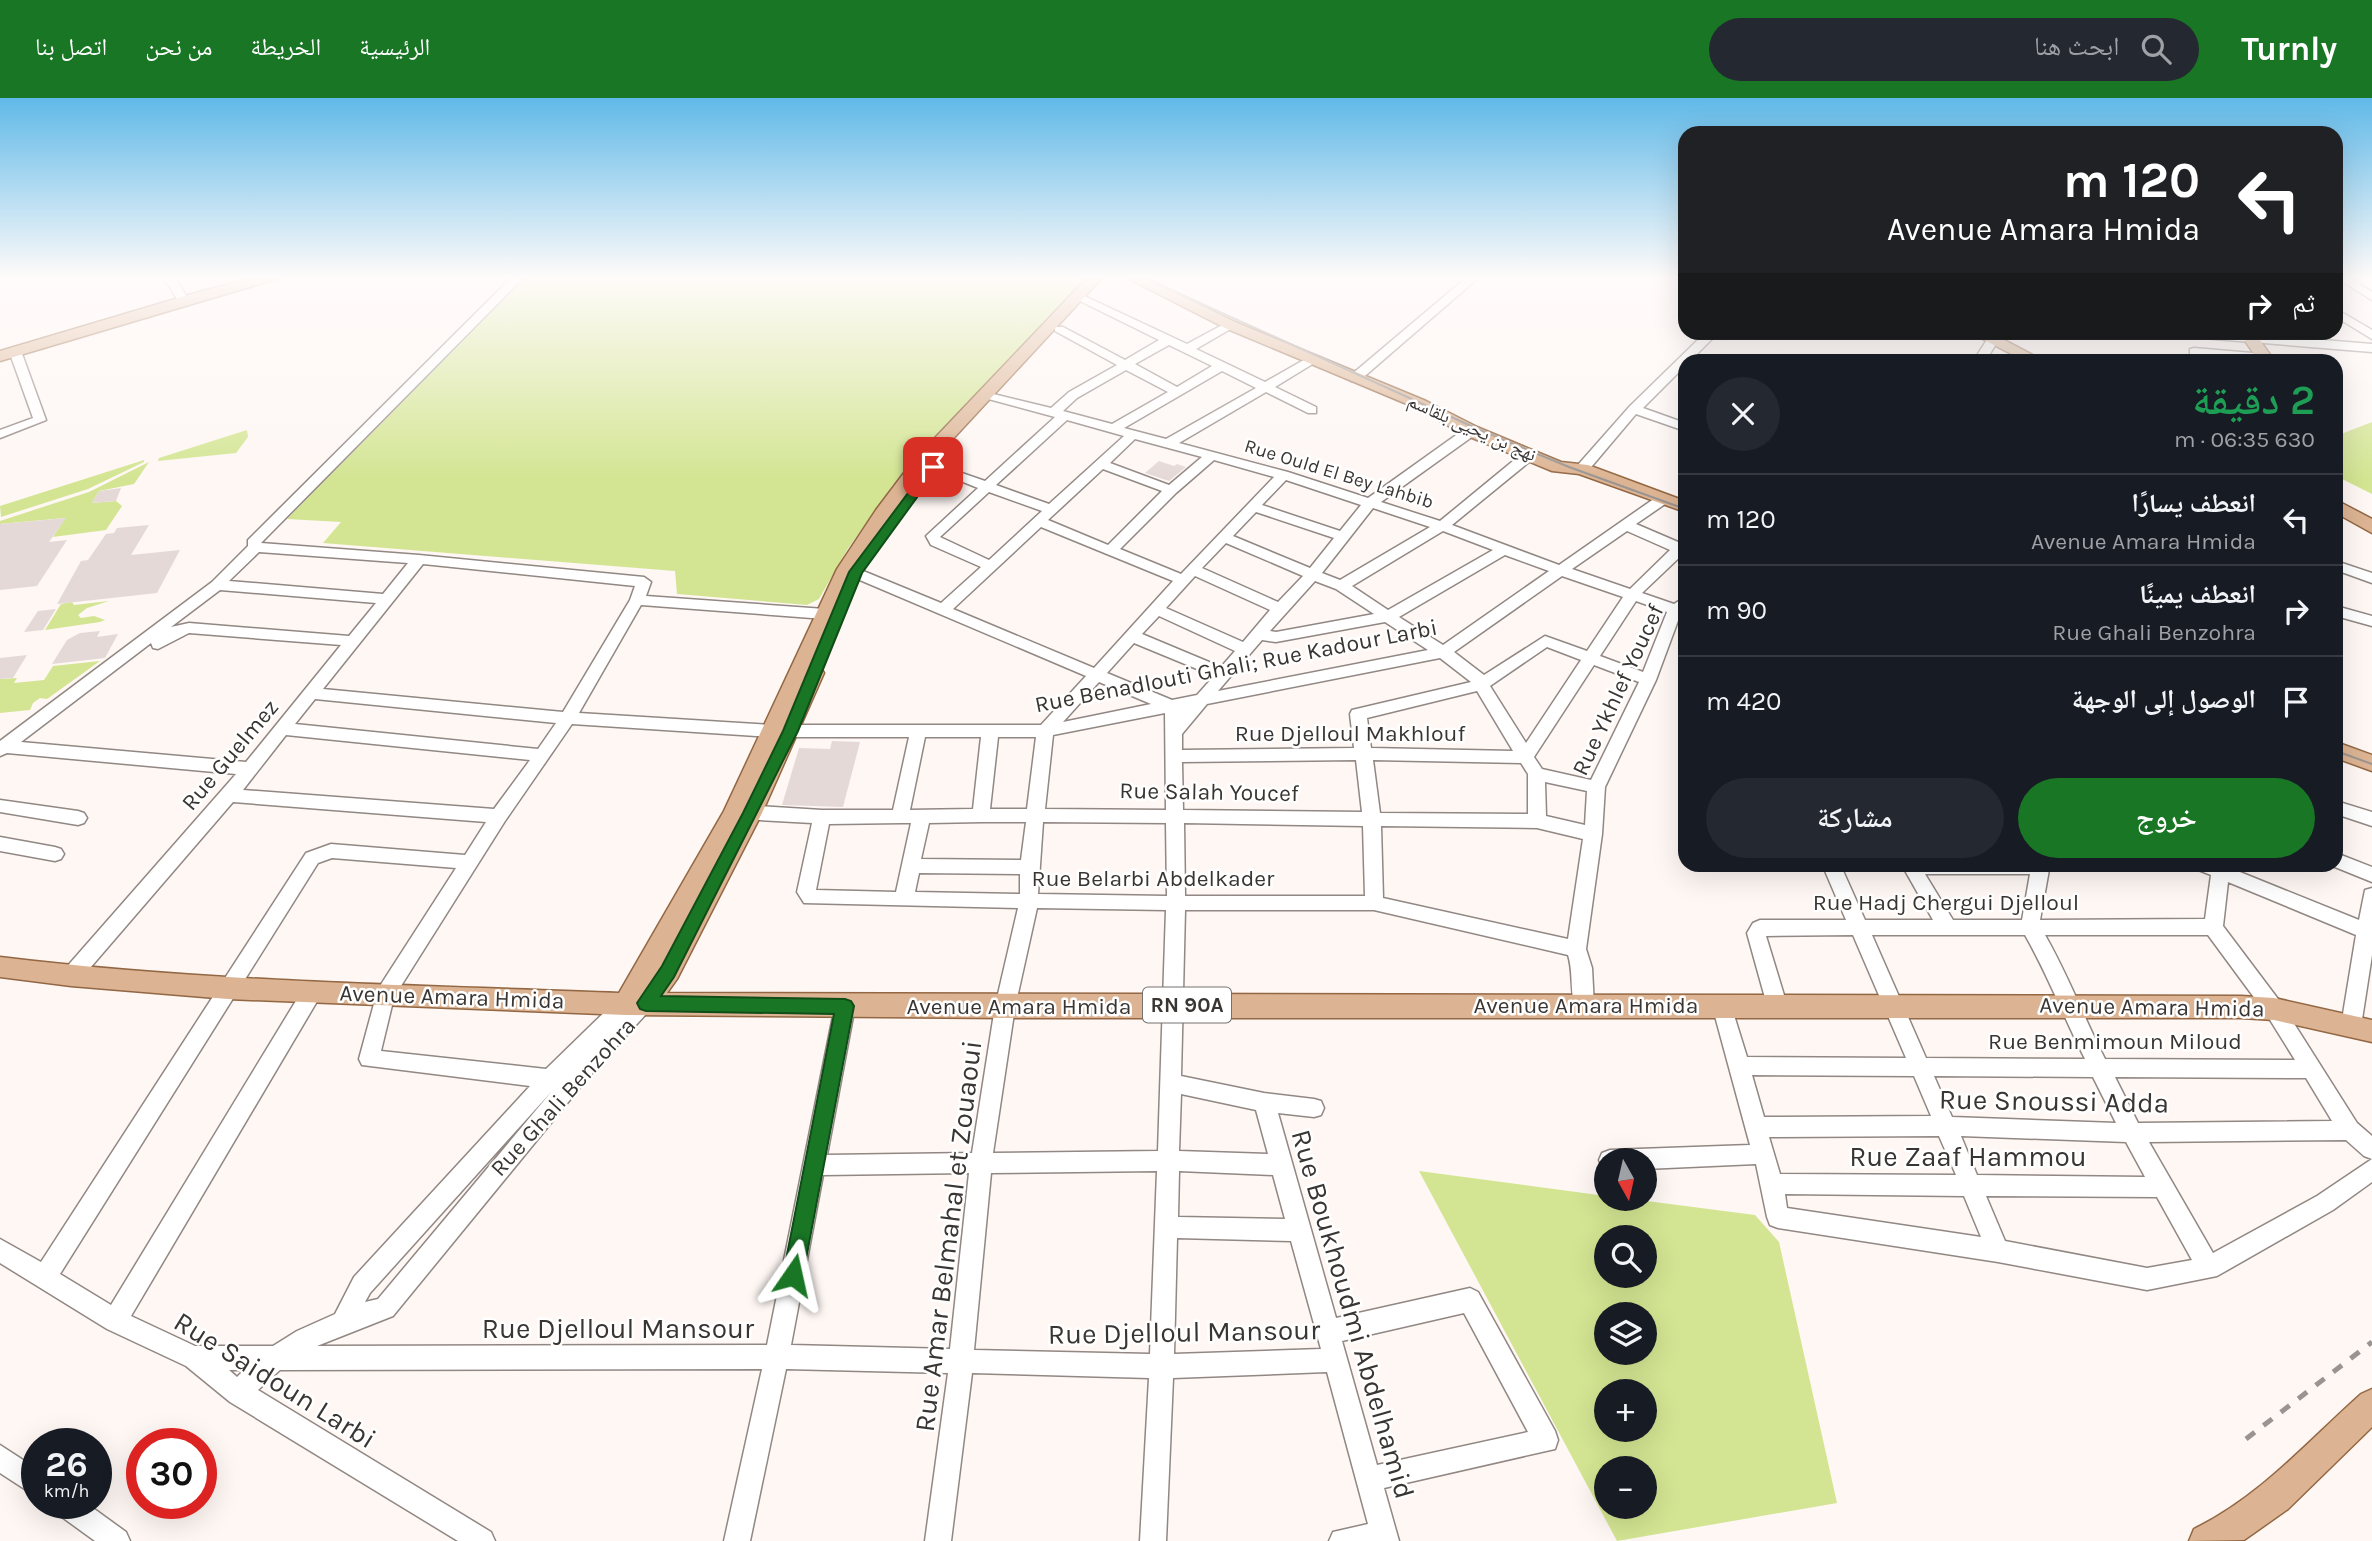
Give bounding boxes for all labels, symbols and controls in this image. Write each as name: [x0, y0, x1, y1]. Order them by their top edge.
search box: [1709, 18, 2199, 81]
icon: search: [2137, 30, 2175, 68]
text: Turnly: [2241, 30, 2337, 68]
text: ابحث هنا: [2034, 31, 2119, 62]
text: اتصل بنا: [35, 33, 107, 61]
text: من نحن: [145, 33, 213, 61]
text: الخريطة: [251, 33, 321, 61]
text: الرئيسية: [359, 33, 430, 61]
text: 120 m: [2063, 152, 2200, 209]
icon: left: [2224, 154, 2315, 245]
text: Avenue Amara Hmida: [1887, 211, 2200, 248]
icon: right: [2240, 287, 2278, 325]
text: ثم: [2292, 288, 2315, 319]
text: 2 دقيقة: [2192, 375, 2315, 425]
button: close: [1706, 377, 1780, 451]
street label: نهج بن يحيى بلقاسم: [1404, 390, 1540, 467]
text: 630 m · 06:35: [2174, 426, 2315, 453]
street label: Rue Ould El Bey Lahbib: [1242, 435, 1436, 513]
pin: [903, 437, 963, 497]
icon: arrive: [914, 448, 952, 486]
text: انعطف يسارًا: [2132, 488, 2256, 519]
icon: left: [2277, 501, 2315, 539]
text: 120 m: [1706, 504, 1776, 535]
text: Avenue Amara Hmida: [2031, 528, 2256, 555]
text: انعطف يمينًا: [2139, 579, 2256, 610]
icon: right: [2277, 592, 2315, 630]
text: 90 m: [1706, 595, 1767, 626]
street label: Rue Ykhlef Youcef: [1567, 600, 1669, 780]
street label: Rue Benadlouti Ghali; Rue Kadour Larbi: [1032, 614, 1440, 718]
text: Rue Ghali Benzohra: [2052, 619, 2256, 646]
icon: arrive: [2277, 683, 2315, 721]
text: الوصول إلى الوجهة: [2072, 684, 2256, 715]
text: 420 m: [1706, 686, 1782, 717]
street label: Rue Guelmez: [176, 694, 284, 816]
street label: Rue Djelloul Makhlouf: [1235, 720, 1465, 747]
street label: Rue Salah Youcef: [1119, 777, 1299, 807]
button: مشاركة: [1706, 778, 2004, 858]
button: خروج: [2018, 778, 2315, 858]
street label: Rue Belarbi Abdelkader: [1032, 865, 1275, 892]
street label: Rue Hadj Chergui Djelloul: [1813, 889, 2079, 916]
street label: Avenue Amara Hmida: [339, 980, 565, 1014]
road number: RN 90A: [1143, 988, 1231, 1023]
street label: Avenue Amara Hmida: [1473, 992, 1699, 1019]
street label: Avenue Amara Hmida: [2039, 992, 2265, 1022]
street label: Avenue Amara Hmida: [906, 993, 1132, 1020]
street label: Rue Ghali Benzohra: [485, 1012, 641, 1182]
street label: Rue Benmimoun Miloud: [1988, 1028, 2242, 1055]
street label: Rue Amar Belmahal et Zouaoui: [908, 1038, 988, 1434]
street label: Rue Snoussi Adda: [1939, 1082, 2169, 1120]
street label: Rue Boukhoudmi Abdelhamid: [1284, 1126, 1422, 1502]
street label: Rue Zaaf Hammou: [1849, 1140, 2087, 1173]
north arrow: [1594, 1148, 1657, 1211]
map controls: [1594, 1148, 1657, 1519]
button: search: [1594, 1225, 1657, 1288]
position arrow: [756, 1238, 830, 1312]
button: layers: [1594, 1302, 1657, 1365]
street label: Rue Saidoun Larbi: [168, 1305, 382, 1455]
street label: Rue Djelloul Mansour: [482, 1312, 755, 1345]
street label: Rue Djelloul Mansour: [1048, 1313, 1321, 1351]
button: +: [1594, 1379, 1657, 1442]
speed limit sign: 30: [126, 1428, 217, 1519]
text: 26: [45, 1444, 88, 1485]
button: −: [1594, 1456, 1657, 1519]
text: km/h: [44, 1480, 89, 1502]

